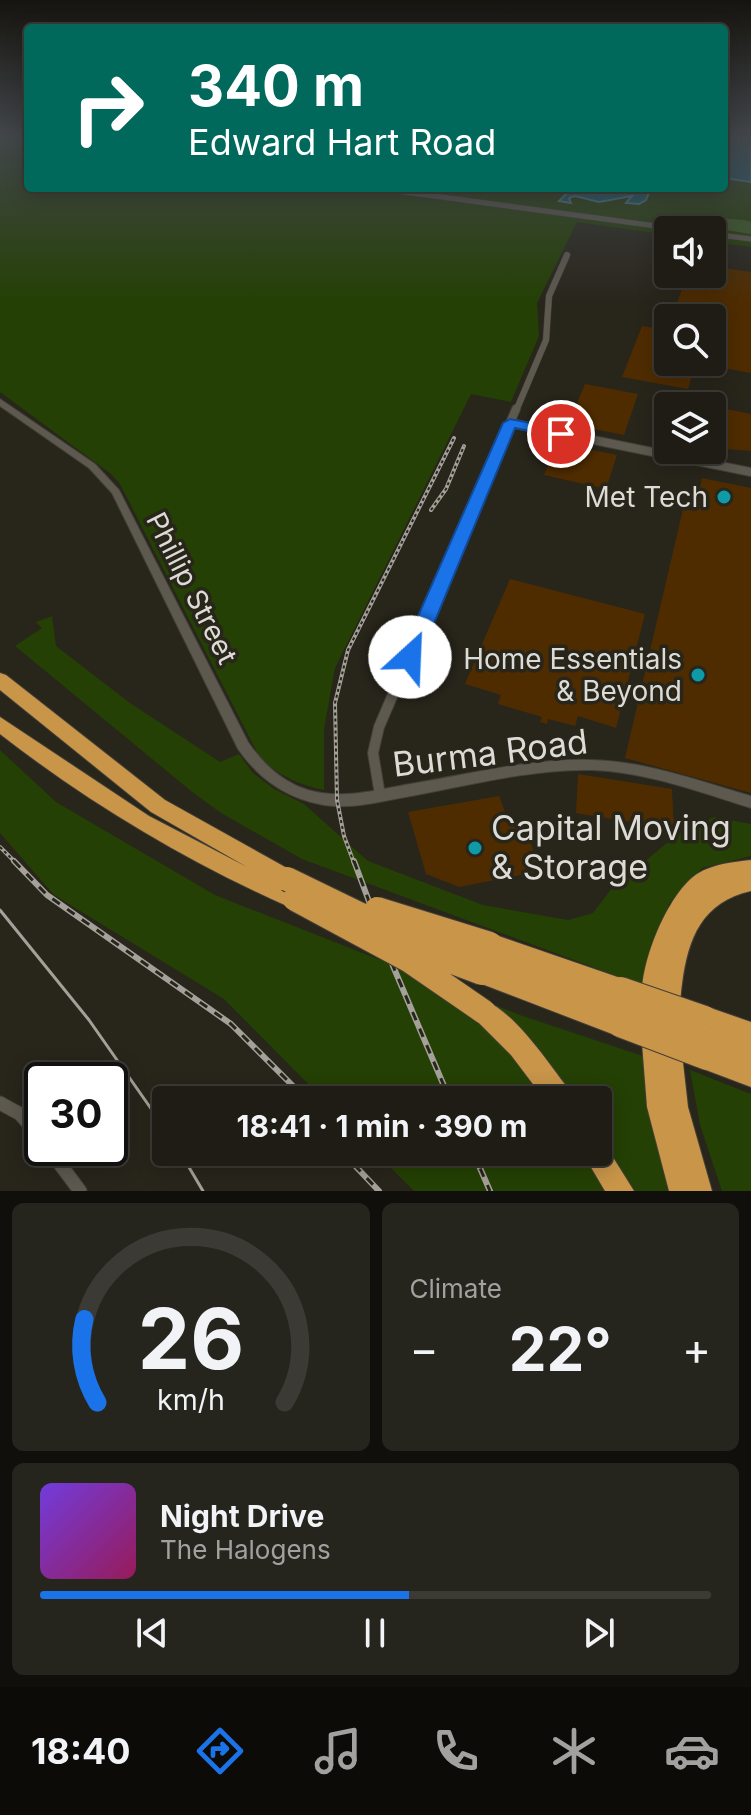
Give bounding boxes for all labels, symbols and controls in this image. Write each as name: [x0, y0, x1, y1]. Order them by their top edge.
text: 340 m: [188, 52, 364, 120]
icon: right: [56, 56, 160, 160]
text: Edward Hart Road: [188, 120, 496, 164]
map controls: [654, 216, 726, 464]
button: sound: [654, 216, 726, 288]
button: search: [654, 304, 726, 376]
button: layers: [654, 392, 726, 464]
pin: [527, 400, 595, 468]
icon: arrive: [539, 412, 583, 456]
place label: Met Tech: [585, 480, 708, 514]
marker: Met Tech: [715, 488, 733, 506]
street label: Phillip Street: [139, 507, 245, 669]
position arrow: [368, 615, 452, 699]
place label: Home Essentials & Beyond: [463, 642, 682, 708]
marker: Home Essentials & Beyond: [689, 666, 707, 684]
street label: Burma Road: [390, 720, 590, 785]
place label: Capital Moving & Storage: [491, 807, 731, 887]
marker: Capital Moving & Storage: [466, 839, 484, 857]
speed limit sign: 30: [24, 1062, 128, 1166]
text: 18:41 · 1 min · 390 m: [237, 1108, 527, 1144]
text: Climate: [410, 1273, 502, 1304]
text: 26: [138, 1288, 244, 1389]
text: 22°: [509, 1313, 612, 1385]
text: −: [410, 1322, 439, 1376]
text: +: [682, 1322, 711, 1376]
text: km/h: [157, 1382, 225, 1417]
text: Night Drive: [160, 1498, 324, 1534]
text: The Halogens: [160, 1534, 331, 1565]
icon: previous: [130, 1611, 174, 1655]
icon: pause: [353, 1611, 397, 1655]
icon: next: [577, 1611, 621, 1655]
icon: directions: [192, 1723, 248, 1779]
icon: music: [310, 1723, 366, 1779]
icon: phone: [428, 1723, 484, 1779]
icon: climate: [546, 1723, 602, 1779]
icon: car: [664, 1723, 720, 1779]
text: 18:40: [31, 1729, 131, 1773]

